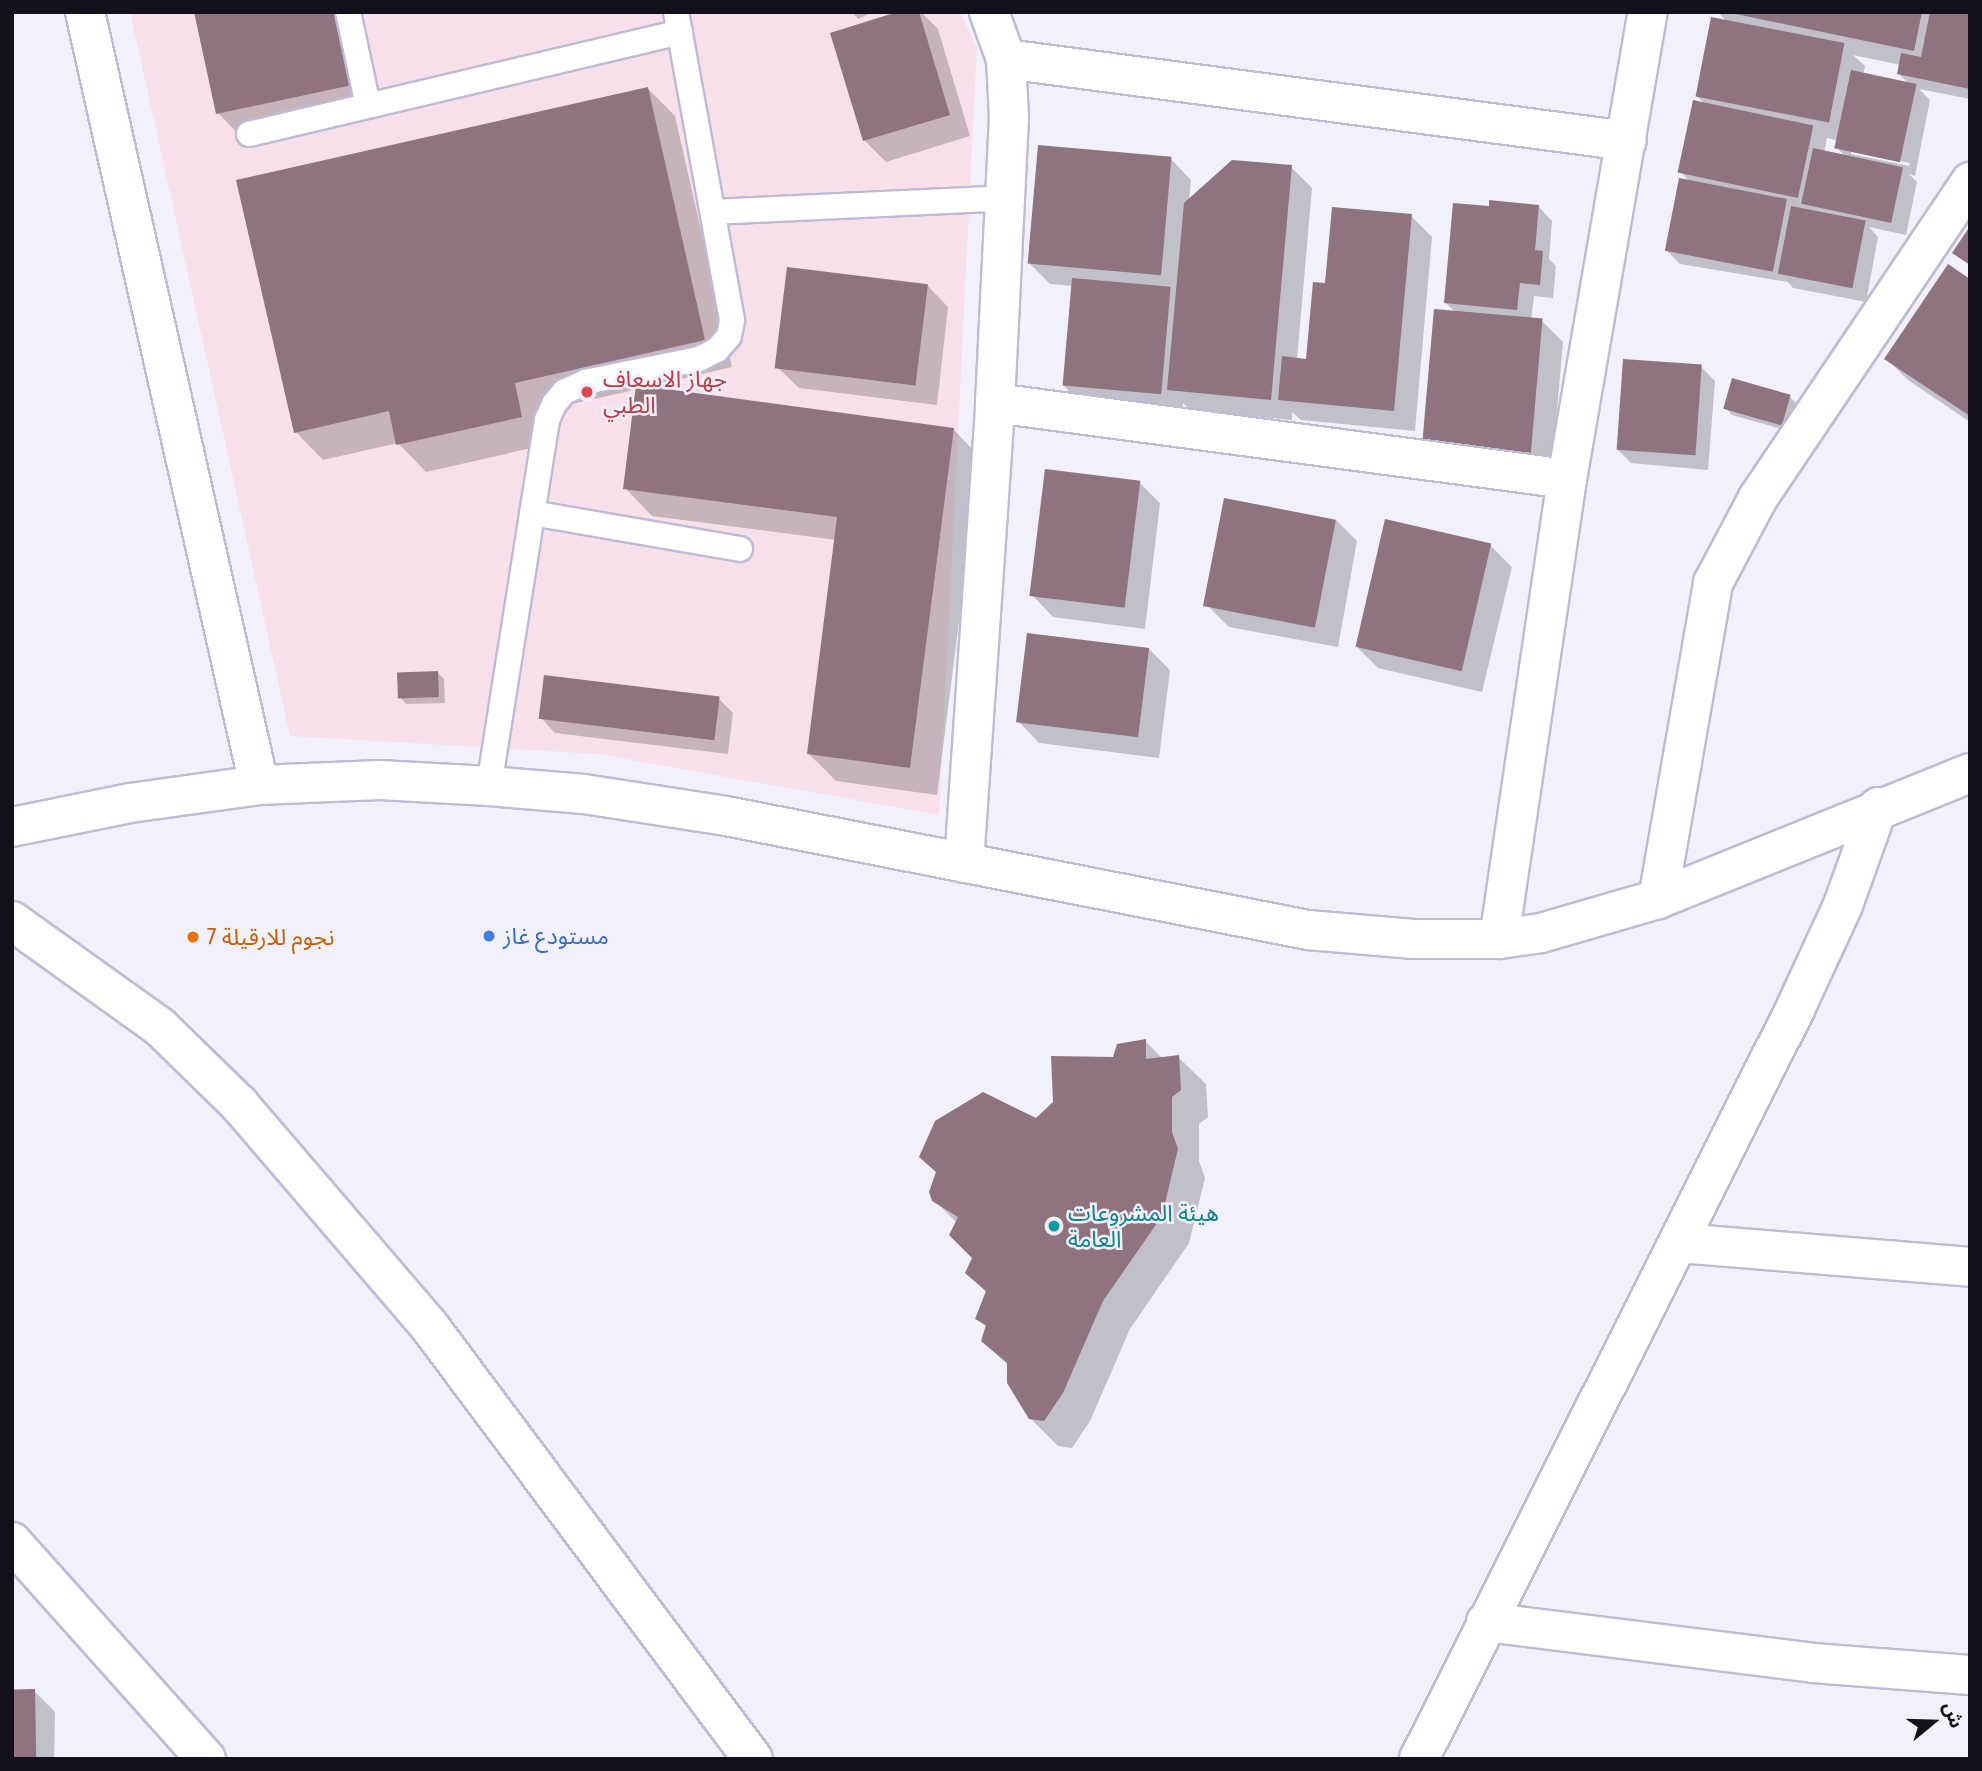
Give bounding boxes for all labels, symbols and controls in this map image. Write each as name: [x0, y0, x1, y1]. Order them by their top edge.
place label: جهاز الاسعاف الطبي: [603, 365, 727, 419]
marker: جهاز الاسعاف الطبي: [577, 382, 597, 402]
place label: مستودع غاز: [503, 922, 609, 950]
place label: 7 نجوم للارقيلة: [207, 923, 334, 951]
marker: مستودع غاز: [481, 928, 497, 944]
marker: 7 نجوم للارقيلة: [185, 929, 201, 945]
place label: هيئة المشروعات العامة: [1068, 1199, 1219, 1253]
marker: هيئة المشروعات العامة: [1046, 1218, 1062, 1234]
north arrow: [1898, 1687, 1968, 1757]
text: ش: [1938, 1699, 1968, 1731]

